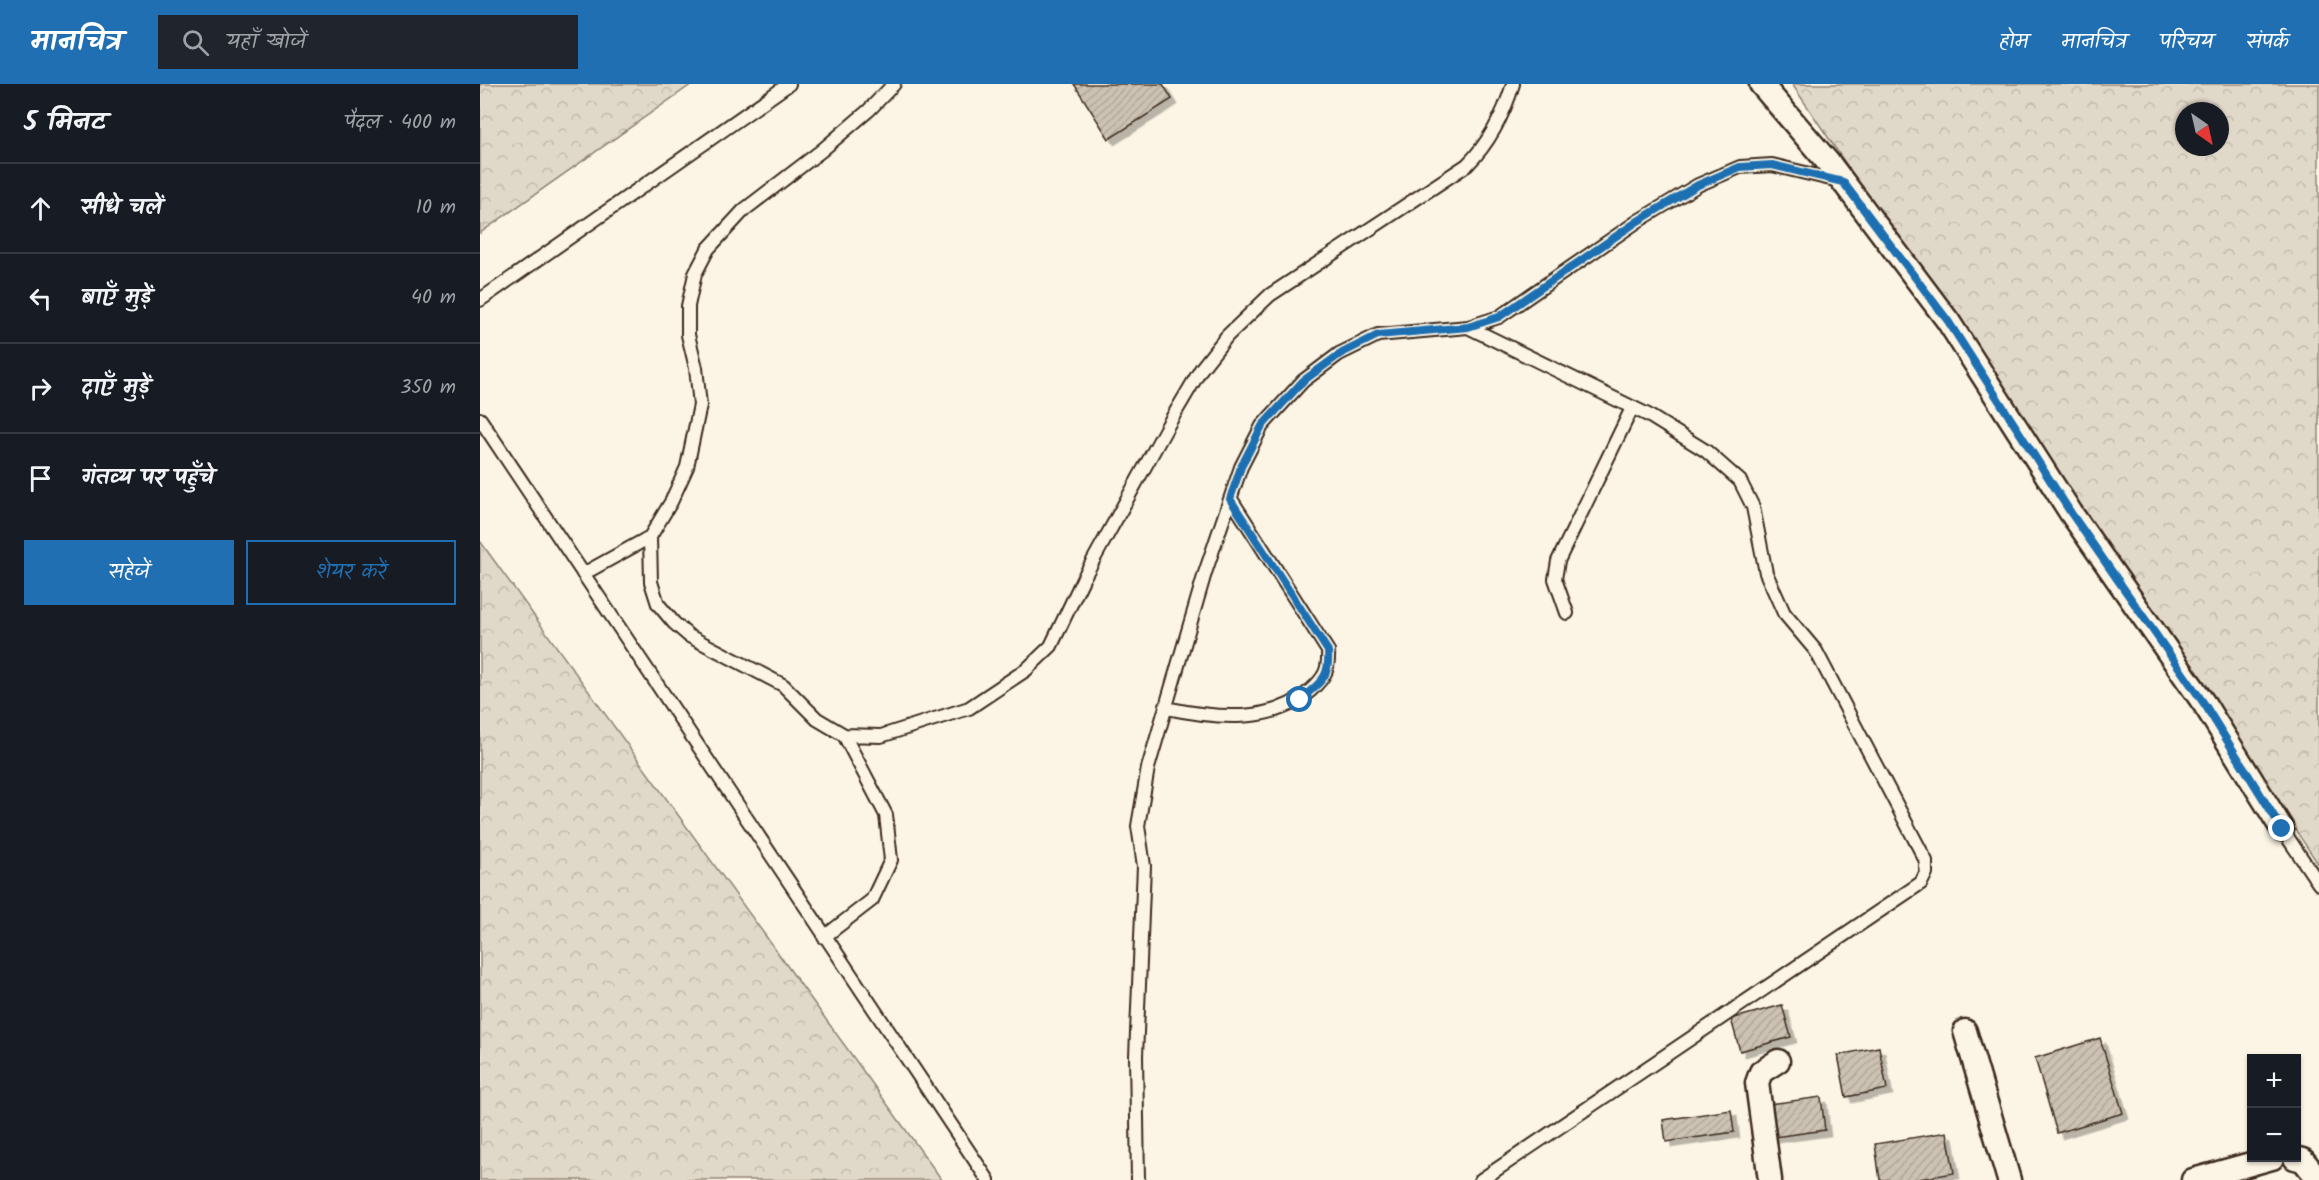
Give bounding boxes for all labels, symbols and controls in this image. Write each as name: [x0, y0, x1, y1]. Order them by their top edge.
search box: [158, 15, 578, 69]
text: मानचित्र: [30, 20, 122, 65]
text: यहाँ खोजें: [227, 25, 306, 60]
icon: search: [179, 26, 212, 59]
text: होम: [1999, 26, 2028, 59]
text: मानचित्र: [2061, 26, 2127, 59]
text: परिचय: [2160, 26, 2213, 59]
text: संपर्क: [2246, 26, 2289, 59]
text: 5 मिनट: [24, 102, 106, 144]
north arrow: [2175, 102, 2229, 156]
text: पैदल · 400 m: [345, 107, 456, 139]
text: सीधे चलें: [81, 191, 162, 226]
icon: ahead: [24, 192, 57, 225]
text: 10 m: [416, 192, 456, 224]
text: बाएँ मुड़ें: [81, 281, 152, 316]
icon: left: [24, 282, 57, 315]
text: 40 m: [411, 282, 456, 314]
text: दाएँ मुड़ें: [81, 371, 150, 406]
icon: right: [24, 372, 57, 405]
text: 350 m: [400, 372, 456, 404]
text: गंतव्य पर पहुँचे: [81, 461, 214, 496]
icon: arrive: [24, 462, 57, 495]
button: सहेजें: [24, 540, 234, 605]
button: शेयर करें: [246, 540, 456, 605]
route start: [1286, 686, 1312, 712]
route end: [2268, 815, 2294, 841]
map controls: [2247, 1054, 2301, 1162]
button: +: [2247, 1054, 2301, 1108]
button: −: [2247, 1108, 2301, 1162]

